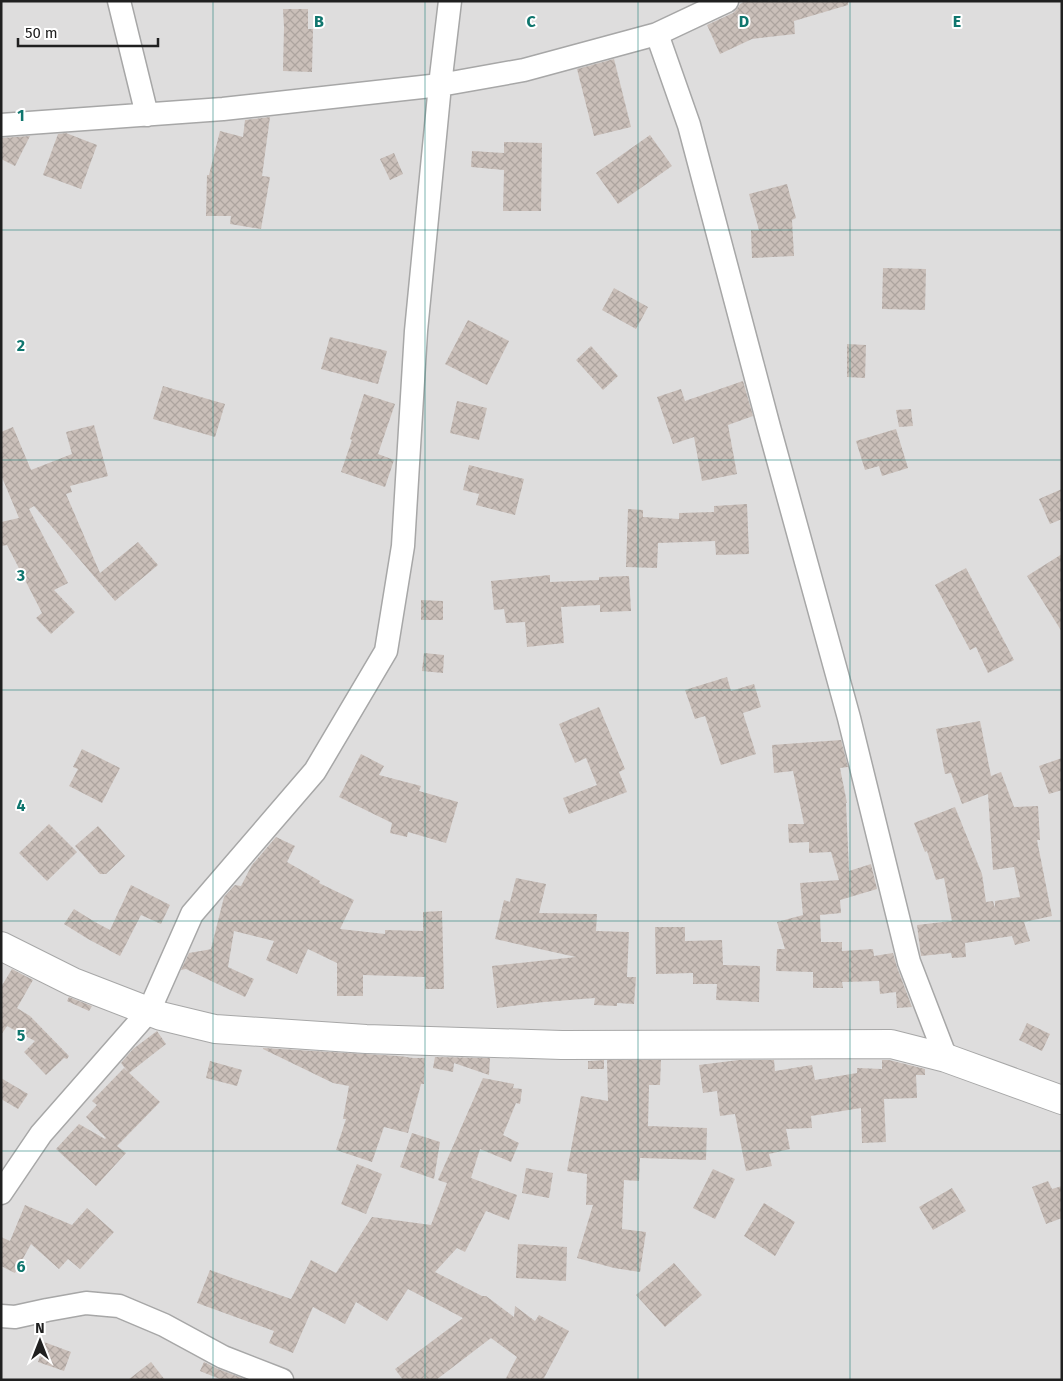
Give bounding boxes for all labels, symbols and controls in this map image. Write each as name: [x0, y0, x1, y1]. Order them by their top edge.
text: B: [314, 12, 324, 31]
text: C: [526, 12, 536, 31]
text: D: [739, 12, 749, 31]
text: E: [953, 12, 961, 31]
scale bar: [18, 15, 158, 47]
text: 50 m: [25, 24, 58, 42]
text: 1: [17, 106, 25, 125]
text: 2: [17, 336, 25, 355]
text: 3: [16, 566, 25, 585]
text: 4: [16, 796, 26, 815]
text: 5: [17, 1026, 26, 1045]
text: 6: [16, 1257, 26, 1276]
north arrow: [15, 1316, 65, 1366]
text: N: [35, 1320, 45, 1337]

